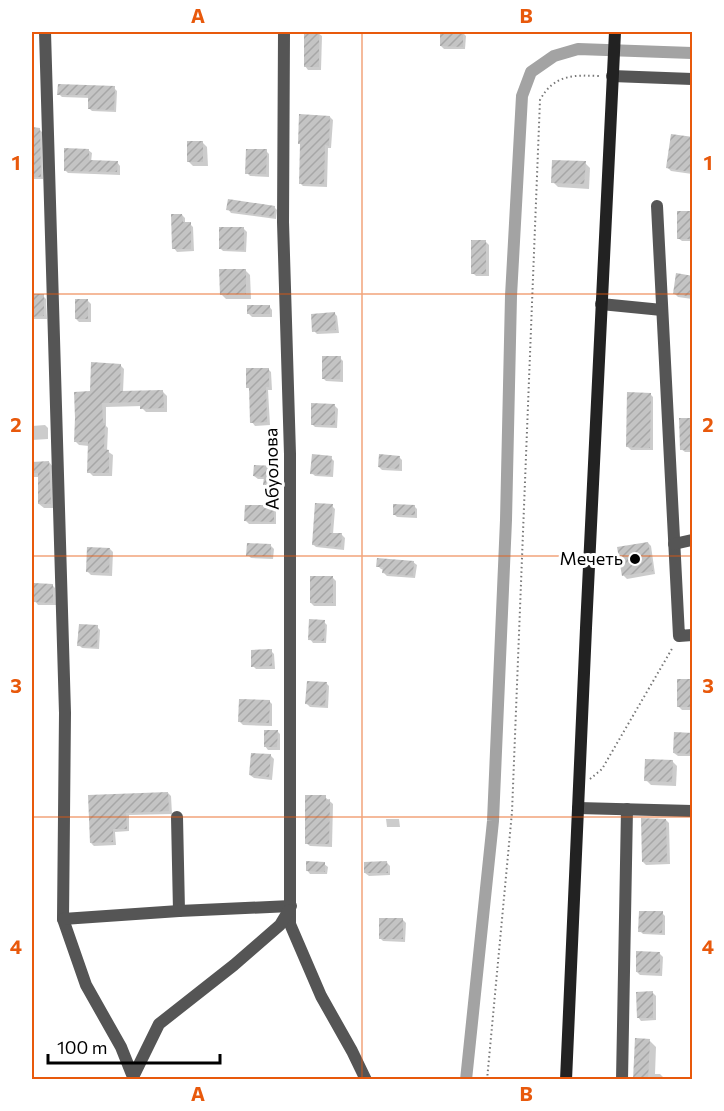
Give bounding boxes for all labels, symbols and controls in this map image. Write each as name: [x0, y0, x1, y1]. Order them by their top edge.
text: A: [191, 3, 205, 27]
text: B: [519, 3, 533, 27]
text: 1: [11, 150, 21, 174]
text: 1: [703, 150, 713, 174]
text: 2: [10, 412, 22, 436]
text: 2: [702, 412, 714, 436]
street label: Абуолова: [259, 428, 283, 510]
place label: Мечеть: [560, 547, 623, 569]
marker: Мечеть: [628, 552, 642, 566]
text: 3: [10, 673, 22, 697]
text: 3: [702, 673, 714, 697]
text: 4: [10, 934, 22, 958]
text: 4: [702, 934, 714, 958]
scale bar: [48, 1027, 220, 1065]
text: 100 m: [57, 1036, 107, 1058]
text: A: [191, 1081, 205, 1105]
text: B: [519, 1081, 533, 1105]

